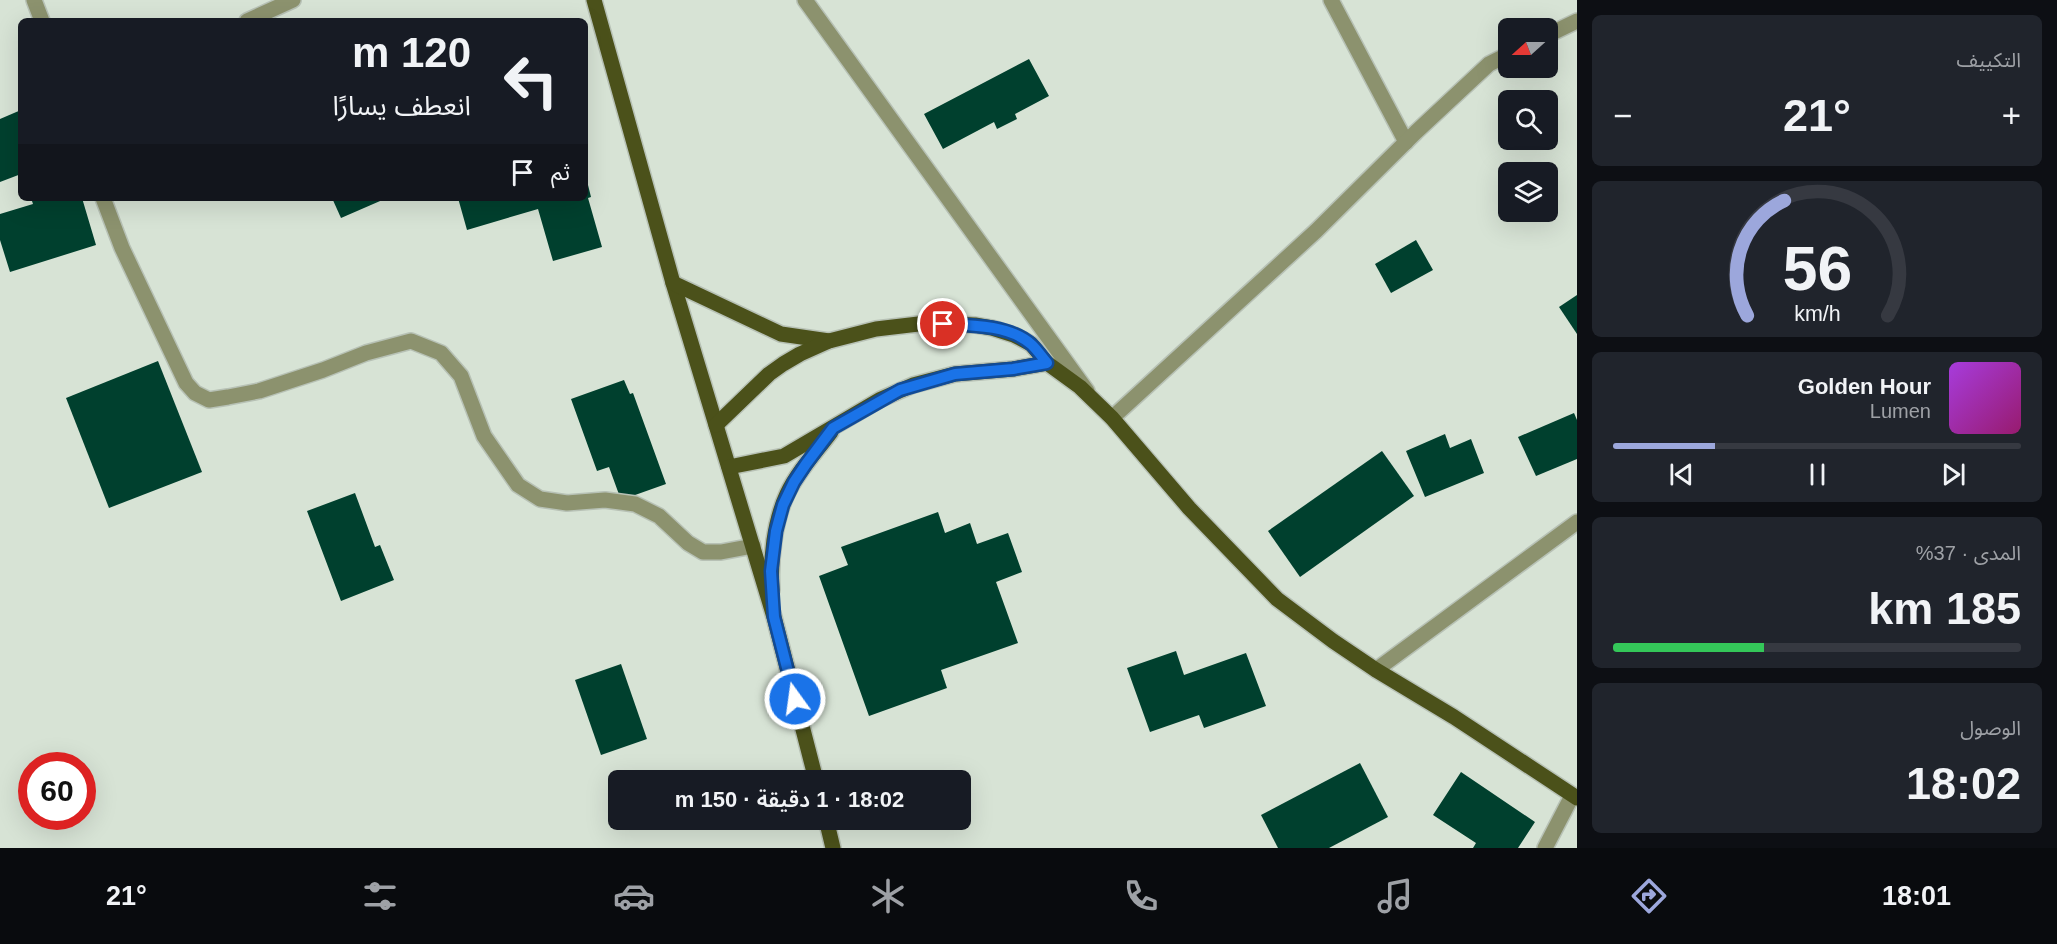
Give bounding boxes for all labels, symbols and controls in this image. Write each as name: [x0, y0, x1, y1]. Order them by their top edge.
north arrow: [1498, 18, 1558, 78]
map controls: [1498, 18, 1558, 222]
text: 120 m: [352, 29, 471, 76]
icon: left: [492, 42, 570, 120]
text: التكييف: [1957, 49, 2021, 71]
button: search: [1498, 90, 1558, 150]
text: 21°: [1783, 90, 1851, 141]
text: انعطف يسارًا: [332, 91, 471, 121]
text: −: [1613, 97, 1632, 134]
text: +: [2002, 97, 2021, 134]
icon: arrive: [506, 156, 539, 189]
text: ثم: [551, 160, 570, 185]
button: layers: [1498, 162, 1558, 222]
text: 56: [1782, 234, 1852, 303]
pin: [917, 298, 968, 349]
text: km/h: [1794, 302, 1840, 326]
icon: arrive: [926, 307, 959, 340]
text: Golden Hour: [1798, 374, 1931, 399]
text: Lumen: [1870, 400, 1931, 422]
icon: previous: [1665, 458, 1698, 491]
icon: pause: [1801, 458, 1834, 491]
icon: next: [1937, 458, 1970, 491]
text: المدى · 37%: [1916, 542, 2021, 564]
text: 185 km: [1868, 583, 2021, 634]
position arrow: [763, 667, 827, 731]
text: الوصول: [1960, 717, 2021, 739]
speed limit sign: 60: [18, 752, 96, 830]
text: 18:02: [1906, 758, 2021, 809]
text: 18:02 · 1 دقيقة · 150 m: [675, 787, 904, 812]
icon: filters: [359, 875, 401, 917]
icon: car: [613, 875, 655, 917]
icon: climate: [867, 875, 909, 917]
icon: phone: [1120, 875, 1162, 917]
icon: music: [1374, 875, 1416, 917]
icon: directions: [1628, 875, 1670, 917]
text: 21°: [106, 881, 147, 911]
text: 18:01: [1882, 881, 1951, 911]

